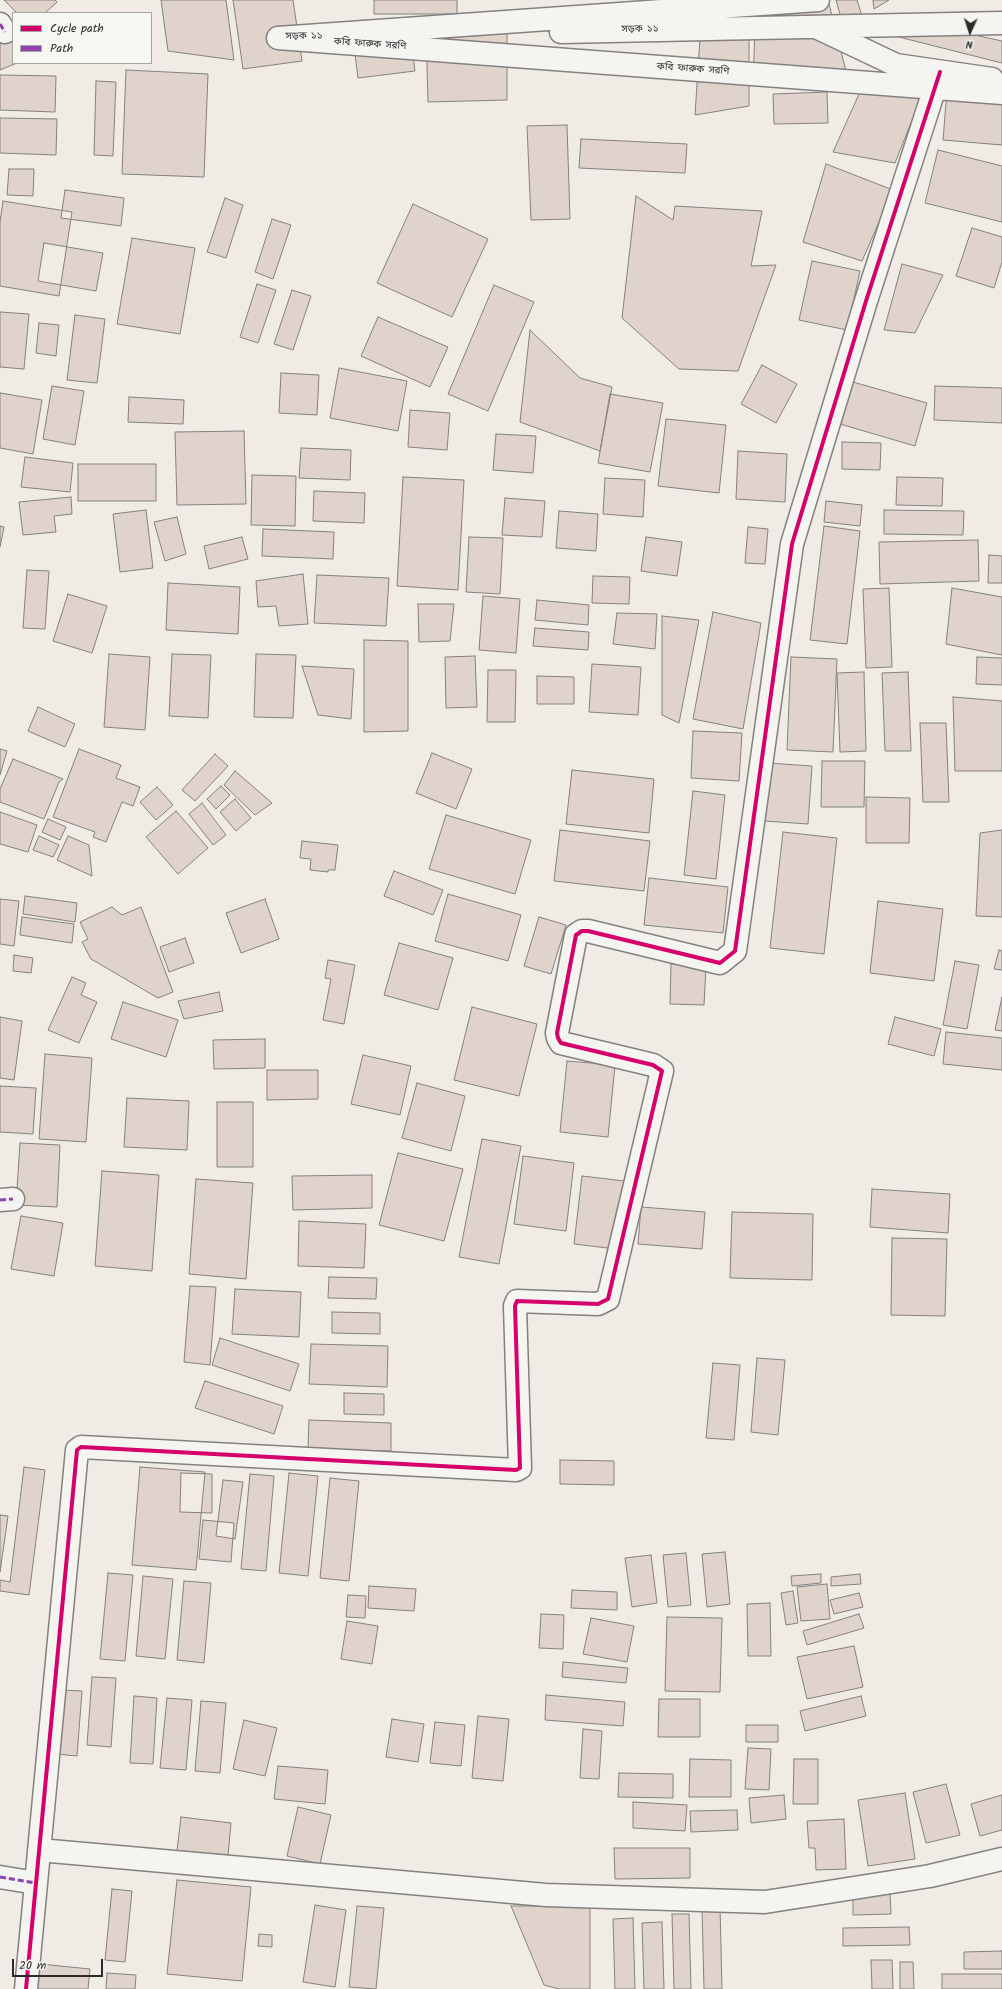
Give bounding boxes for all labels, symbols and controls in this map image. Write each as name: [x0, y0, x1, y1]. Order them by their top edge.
legend: [12, 12, 152, 64]
north arrow: [950, 12, 990, 52]
text: Cycle path: [50, 19, 104, 38]
street label: সড়ক ১১: [621, 24, 659, 36]
street label: সড়ক ১১: [285, 31, 323, 43]
text: N: [965, 35, 973, 53]
street label: কবি ফারুক সরণি: [333, 36, 407, 54]
text: Path: [50, 39, 73, 58]
street label: কবি ফারুক সরণি: [656, 61, 730, 79]
scale bar: [14, 1951, 105, 1977]
text: 20 m: [19, 1956, 46, 1975]

